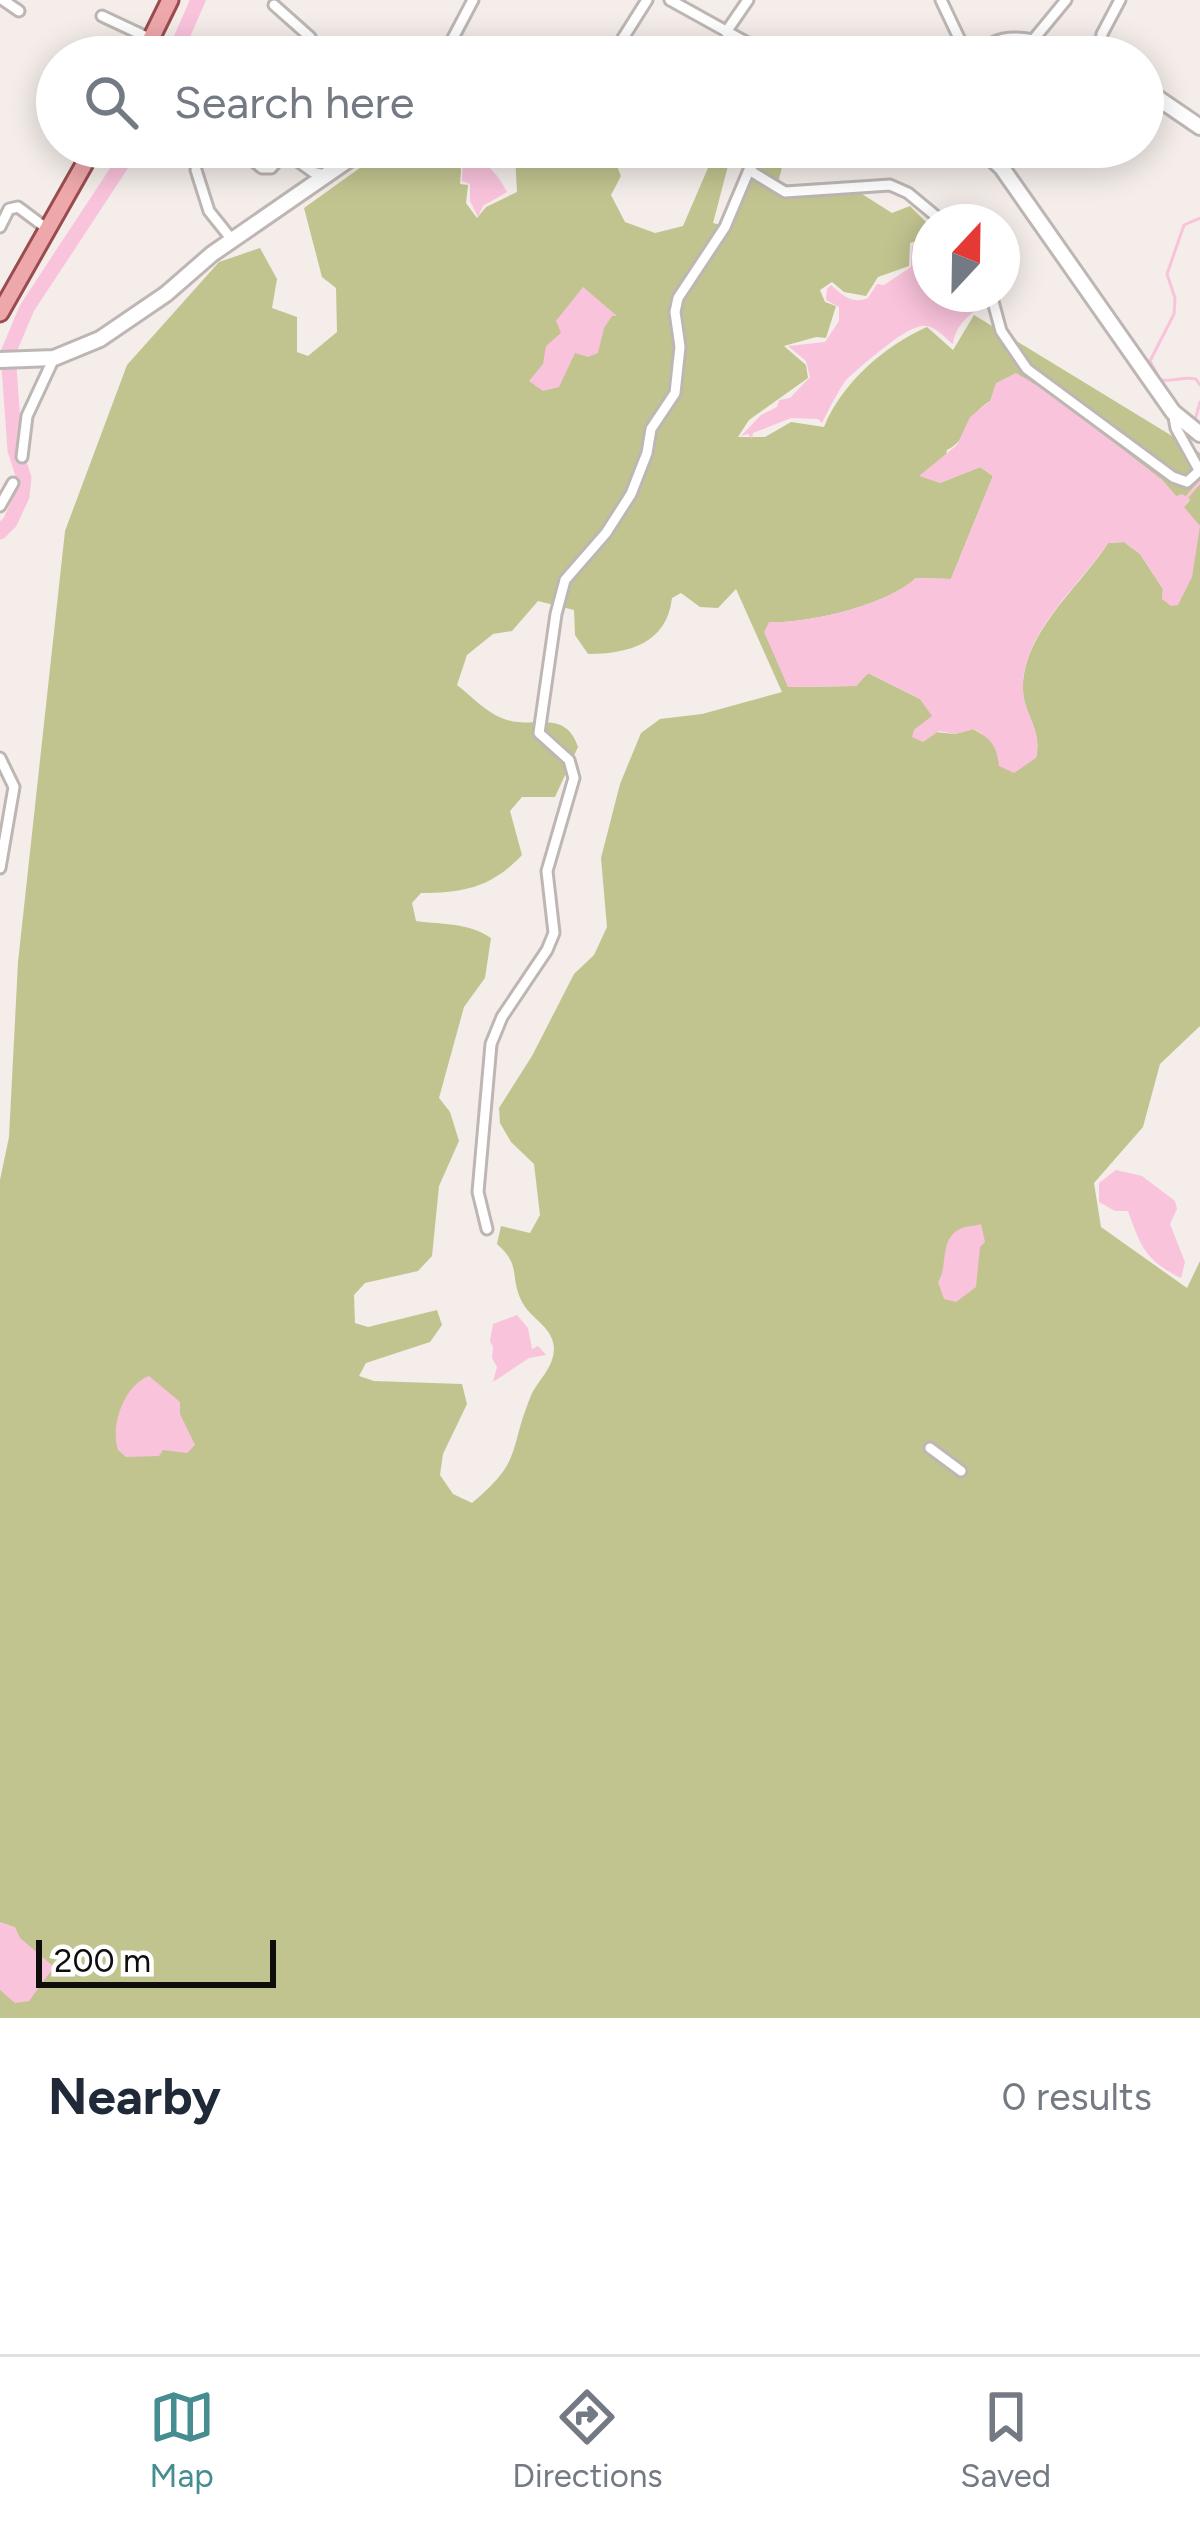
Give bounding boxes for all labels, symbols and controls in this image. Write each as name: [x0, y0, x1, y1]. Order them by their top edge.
search box: [36, 36, 1164, 168]
icon: search: [78, 69, 144, 135]
text: Search here: [174, 75, 414, 129]
north arrow: [912, 204, 1020, 312]
scale bar: [36, 1934, 276, 1987]
text: 200 m: [54, 1941, 151, 1980]
text: Nearby: [48, 2066, 221, 2127]
text: 0 results: [1001, 2073, 1152, 2120]
tab: Map: [149, 2384, 215, 2495]
tab: Directions: [512, 2384, 663, 2495]
tab: Saved: [960, 2384, 1051, 2495]

